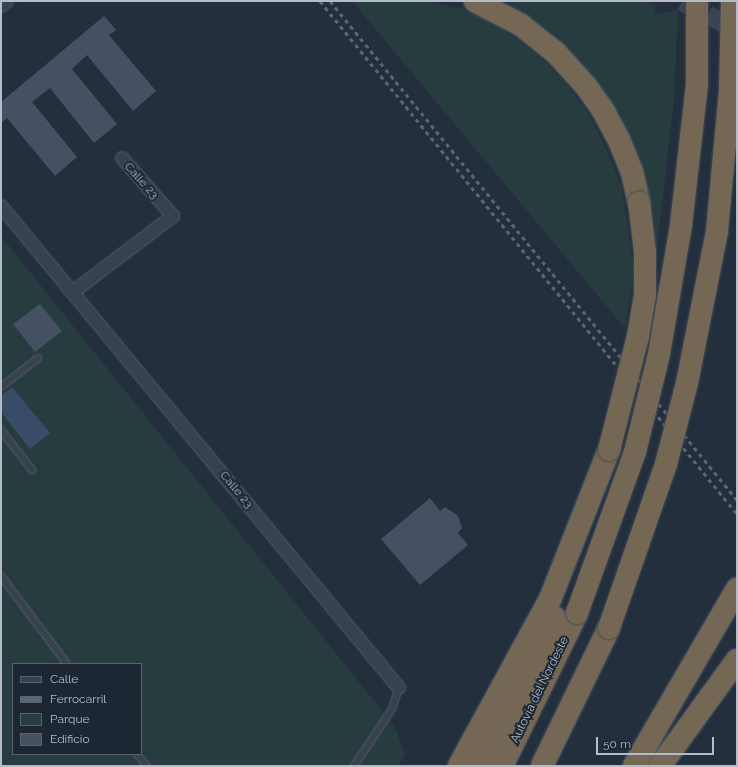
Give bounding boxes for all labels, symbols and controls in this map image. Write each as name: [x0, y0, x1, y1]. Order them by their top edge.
street label: Calle 23: [121, 160, 161, 202]
street label: Calle 23: [216, 468, 256, 512]
street label: Autovía del Nordeste: [508, 634, 572, 746]
legend: [12, 663, 142, 755]
text: Calle: [50, 672, 78, 686]
text: Ferrocarril: [50, 692, 107, 706]
text: Parque: [50, 712, 90, 726]
scale bar: [598, 729, 716, 755]
text: Edificio: [50, 732, 90, 746]
text: 50 m: [603, 737, 631, 751]

